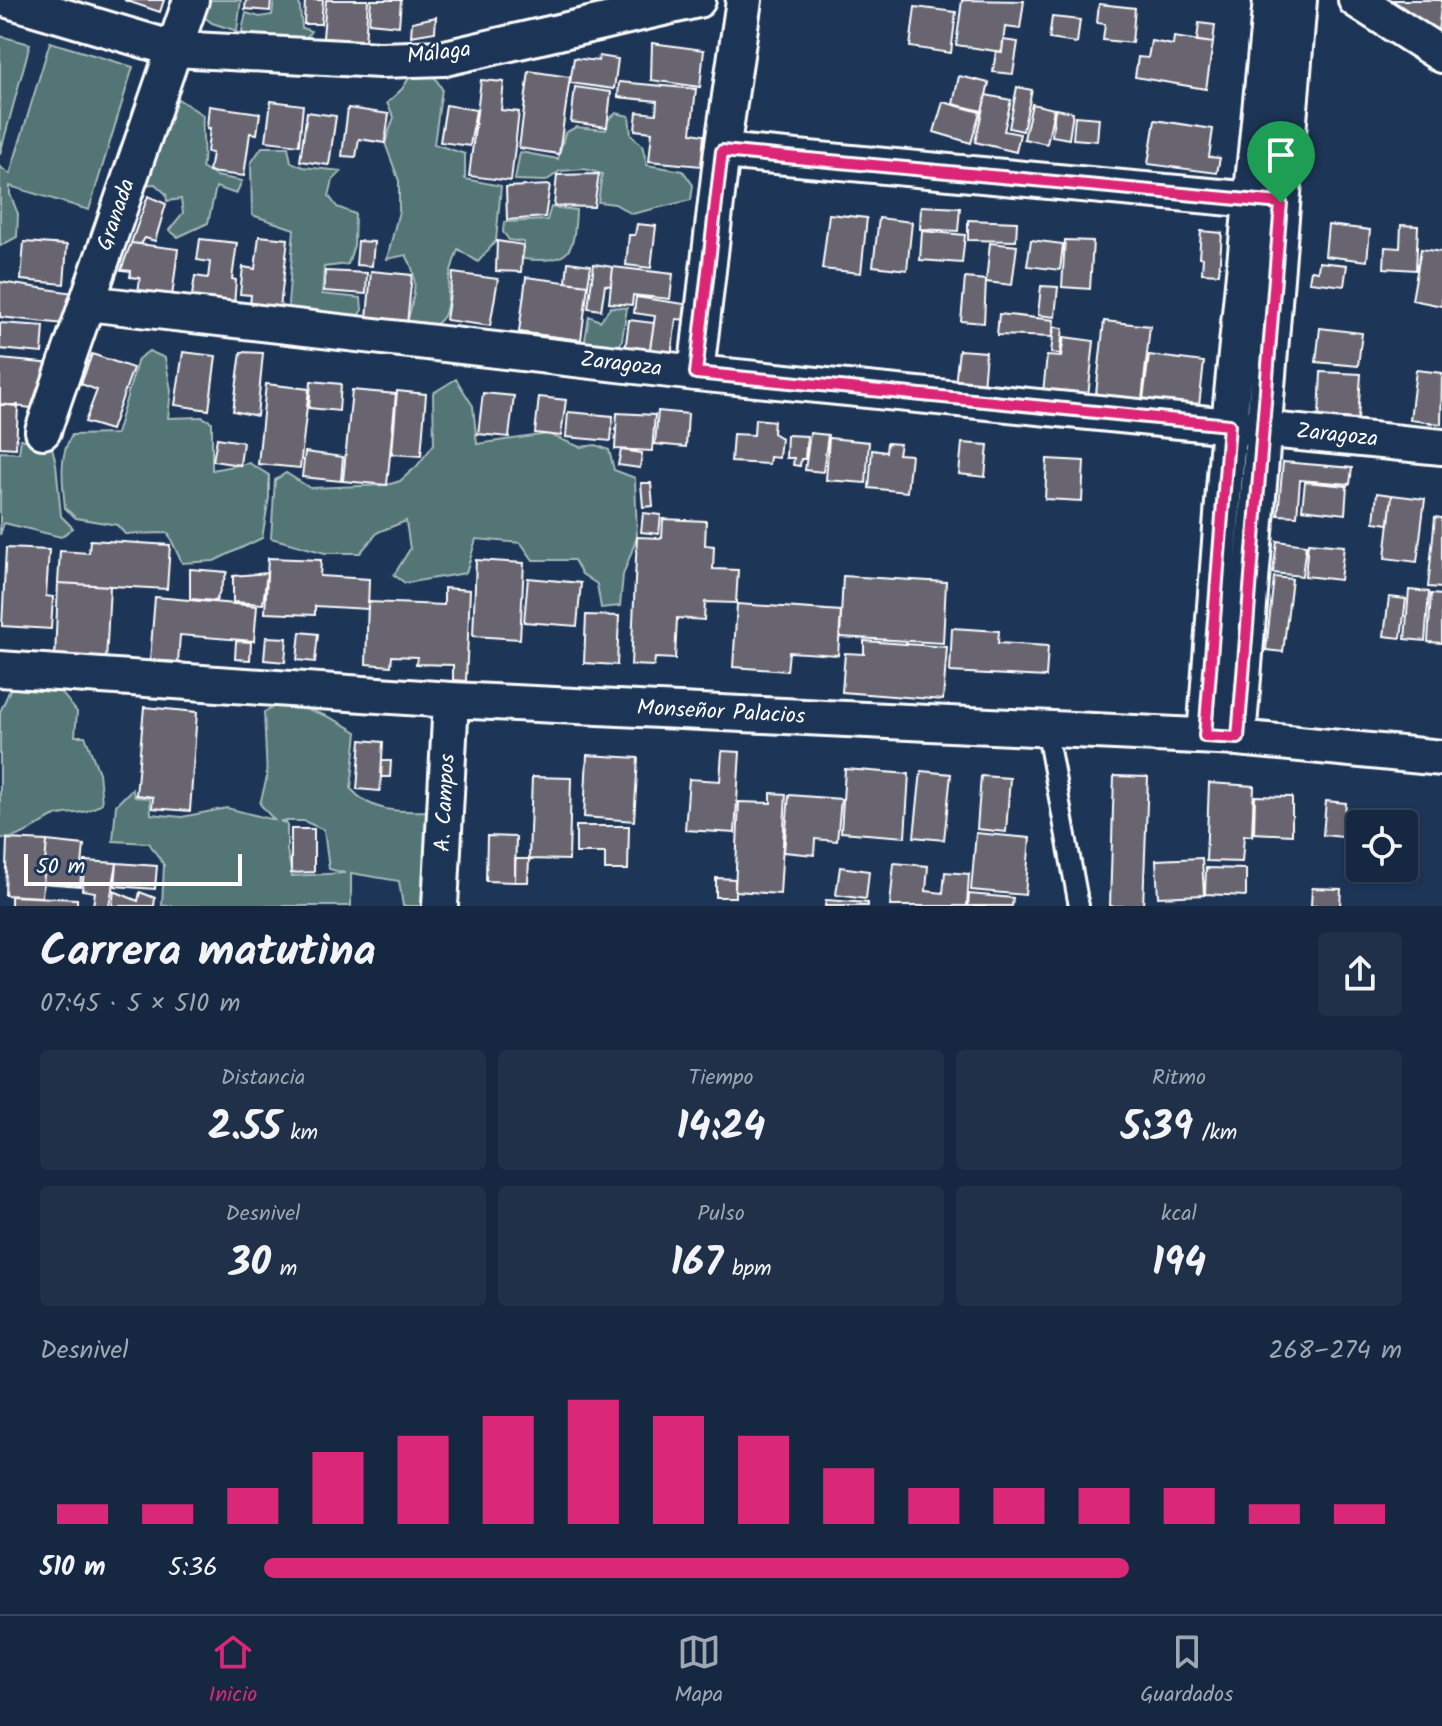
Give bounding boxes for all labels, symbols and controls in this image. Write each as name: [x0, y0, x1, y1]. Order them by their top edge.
street label: Málaga: [405, 33, 473, 75]
pin: [1247, 121, 1315, 203]
icon: arrive: [1259, 133, 1303, 177]
street label: Granada: [88, 174, 146, 256]
street label: Zaragoza: [578, 343, 664, 387]
street label: Zaragoza: [1294, 414, 1380, 458]
street label: Monseñor Palacios: [636, 691, 807, 735]
street label: A. Campos: [426, 752, 466, 853]
map controls: [1346, 810, 1418, 882]
button: locate: [1346, 810, 1418, 882]
scale bar: [24, 850, 242, 886]
text: 50 m: [36, 850, 85, 885]
text: Carrera matutina: [40, 918, 376, 988]
button: share: [1318, 932, 1402, 1016]
text: 07:45 · 5 × 510 m: [40, 983, 240, 1025]
text: Distancia: [221, 1061, 305, 1096]
text: Tiempo: [689, 1061, 753, 1096]
text: Ritmo: [1152, 1061, 1206, 1096]
text: 2.55: [208, 1096, 281, 1160]
text: 14:24: [677, 1096, 765, 1160]
text: 5:39: [1121, 1096, 1193, 1160]
text: km: [281, 1116, 318, 1151]
text: /km: [1193, 1116, 1237, 1151]
text: Desnivel: [226, 1197, 301, 1232]
text: Pulso: [697, 1197, 745, 1232]
text: kcal: [1161, 1197, 1197, 1232]
text: 30: [229, 1232, 271, 1296]
text: 167: [670, 1232, 723, 1296]
text: 194: [1152, 1232, 1206, 1296]
text: m: [271, 1252, 297, 1287]
text: bpm: [723, 1252, 772, 1287]
text: Desnivel: [40, 1330, 129, 1372]
text: 268–274 m: [1268, 1330, 1402, 1372]
text: 510 m: [40, 1547, 106, 1589]
text: 5:36: [168, 1547, 218, 1589]
tab: Inicio: [209, 1630, 257, 1713]
tab: Mapa: [674, 1630, 723, 1713]
tab: Guardados: [1140, 1630, 1233, 1713]

